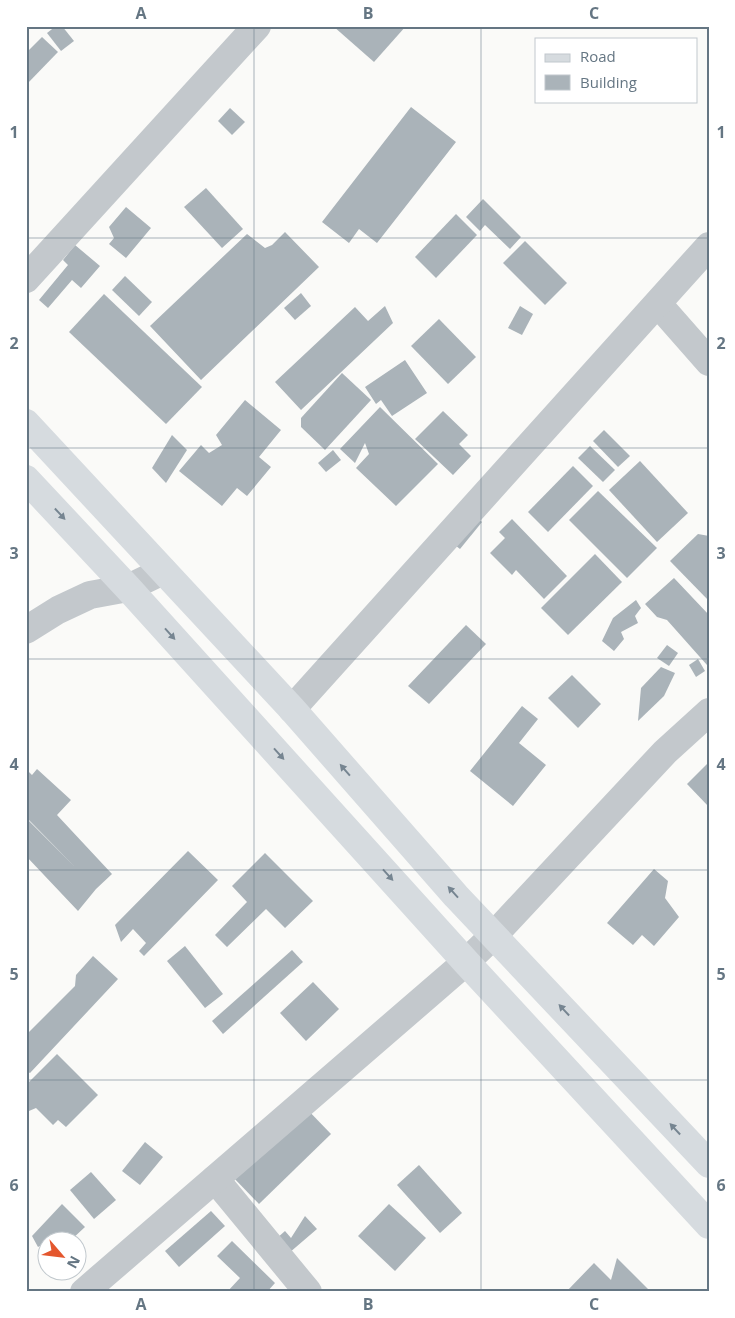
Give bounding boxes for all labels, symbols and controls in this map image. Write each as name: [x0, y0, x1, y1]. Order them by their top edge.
text: A: [135, 2, 147, 24]
text: B: [363, 2, 373, 24]
text: C: [589, 2, 599, 24]
legend: [535, 38, 698, 102]
text: Road: [580, 46, 616, 66]
text: Building: [580, 72, 637, 92]
text: 1: [9, 121, 19, 143]
text: 1: [716, 121, 726, 143]
text: 2: [9, 332, 19, 354]
text: 2: [716, 332, 726, 354]
one-way arrow: [54, 508, 66, 520]
text: 3: [9, 542, 19, 564]
text: 3: [716, 542, 726, 564]
one-way arrow: [164, 627, 176, 639]
one-way arrow: [273, 748, 285, 760]
text: 4: [9, 753, 19, 775]
text: 4: [716, 753, 726, 775]
one-way arrow: [340, 763, 351, 776]
one-way arrow: [382, 868, 394, 880]
one-way arrow: [447, 886, 458, 899]
text: 5: [9, 963, 19, 985]
text: 5: [716, 963, 726, 985]
one-way arrow: [558, 1004, 570, 1016]
one-way arrow: [669, 1123, 681, 1135]
text: 6: [9, 1174, 19, 1196]
text: 6: [716, 1174, 726, 1196]
north arrow: [38, 1230, 88, 1280]
text: N: [63, 1253, 85, 1272]
text: A: [135, 1293, 147, 1315]
text: B: [363, 1293, 373, 1315]
text: C: [589, 1293, 599, 1315]

